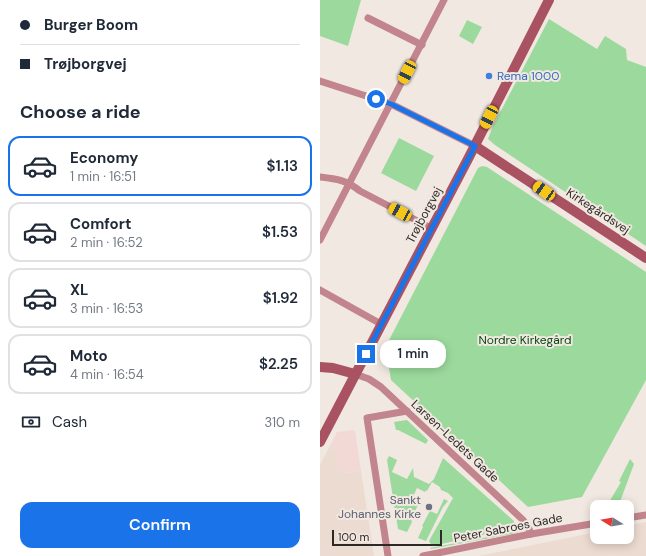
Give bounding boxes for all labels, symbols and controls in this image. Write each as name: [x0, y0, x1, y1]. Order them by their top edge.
text: Burger Boom: [44, 15, 138, 35]
text: Trøjborgvej: [44, 54, 127, 74]
car: [396, 59, 418, 85]
place label: Rema 1000: [497, 68, 559, 84]
marker: Rema 1000: [484, 71, 494, 81]
route start: [367, 90, 385, 108]
text: Choose a ride: [20, 100, 141, 124]
car: [478, 104, 500, 130]
icon: car: [22, 148, 58, 184]
text: Economy: [70, 148, 138, 168]
text: $1.13: [267, 156, 298, 176]
text: 1 min · 16:51: [70, 168, 136, 185]
car: [531, 179, 557, 203]
street label: Trøjborgvej: [402, 184, 446, 246]
street label: Kirkegårdsvej: [563, 184, 633, 238]
car: [387, 201, 413, 223]
icon: car: [22, 214, 58, 250]
text: Comfort: [70, 214, 131, 234]
text: $1.53: [262, 222, 298, 242]
text: 2 min · 16:52: [70, 234, 143, 251]
icon: car: [22, 280, 58, 316]
text: XL: [70, 280, 88, 300]
text: $1.92: [263, 288, 298, 308]
text: 3 min · 16:53: [70, 300, 143, 317]
park label: Nordre Kirkegård: [478, 332, 572, 348]
callout: 1 min: [380, 340, 446, 368]
route end: [357, 345, 375, 363]
text: 1 min: [397, 345, 429, 362]
icon: car: [22, 346, 58, 382]
text: Moto: [70, 346, 108, 366]
text: $2.25: [259, 354, 298, 374]
text: 4 min · 16:54: [70, 366, 144, 383]
street label: Larsen-Ledets Gade: [408, 396, 502, 486]
icon: cash: [20, 411, 42, 433]
text: Cash: [52, 412, 87, 432]
text: 310 m: [265, 414, 300, 431]
place label: Sankt Johannes Kirke: [338, 492, 421, 522]
north arrow: [590, 500, 634, 544]
map controls: [590, 500, 634, 544]
button: Confirm: [20, 502, 300, 548]
marker: Sankt Johannes Kirke: [424, 502, 434, 512]
street label: Peter Sabroes Gade: [452, 510, 564, 546]
scale bar: [332, 528, 442, 547]
text: 100 m: [338, 530, 369, 544]

